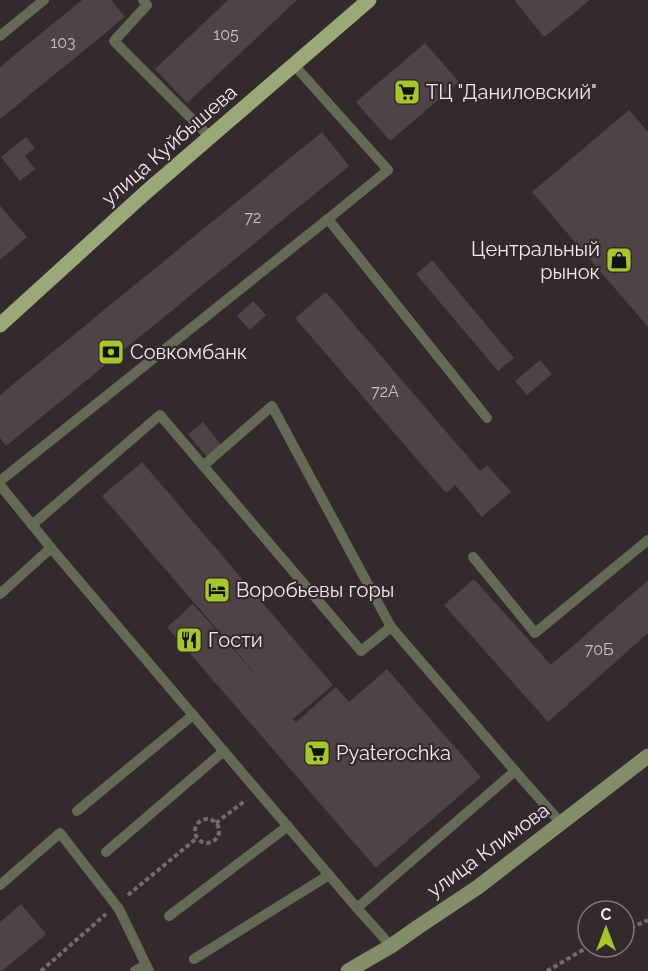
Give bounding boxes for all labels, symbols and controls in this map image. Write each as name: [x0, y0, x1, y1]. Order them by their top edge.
house number: 105: [213, 25, 239, 44]
house number: 103: [50, 33, 76, 52]
supermarket icon: ТЦ "Даниловский": [392, 77, 422, 107]
street label: улица Куйбышева: [96, 80, 242, 210]
place label: ТЦ "Даниловский": [426, 80, 597, 104]
house number: 72: [245, 208, 261, 227]
place label: Центральный рынок: [471, 237, 600, 284]
shop icon: Центральный рынок: [604, 245, 634, 275]
bank icon: Совкомбанк: [96, 337, 126, 367]
place label: Совкомбанк: [130, 340, 247, 364]
house number: 72А: [371, 382, 399, 401]
hotel icon: Воробьевы горы: [202, 575, 232, 605]
place label: Воробьевы горы: [236, 578, 394, 602]
restaurant icon: Гости: [174, 625, 204, 655]
place label: Гости: [208, 628, 263, 652]
house number: 70Б: [585, 640, 613, 659]
supermarket icon: Pyaterochka: [302, 738, 332, 768]
place label: Pyaterochka: [336, 741, 451, 765]
street label: улица Климова: [422, 798, 554, 902]
north arrow: [576, 899, 636, 959]
text: С: [601, 905, 612, 924]

